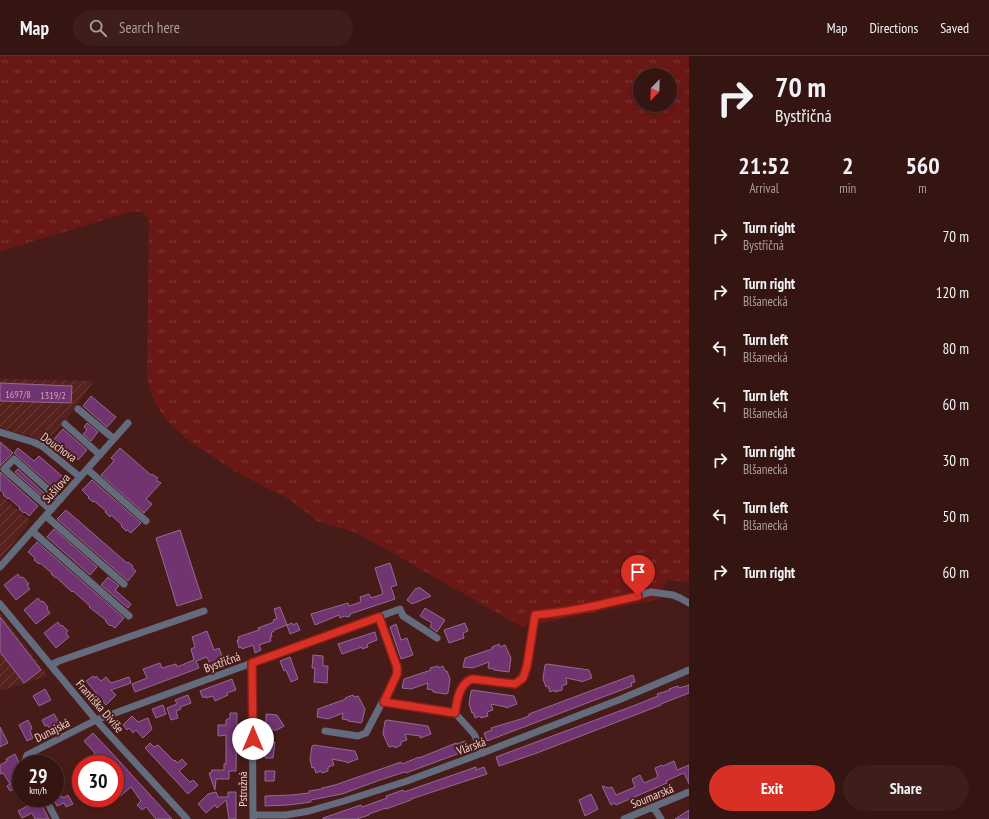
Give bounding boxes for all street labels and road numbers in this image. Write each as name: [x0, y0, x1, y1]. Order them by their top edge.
street label: Douchova: [38, 429, 80, 465]
street label: Sušilova: [39, 470, 73, 506]
street label: Bystřičná: [202, 648, 242, 676]
street label: Františka Diviše: [73, 676, 127, 736]
street label: Dunajská: [32, 715, 72, 745]
street label: Vlárská: [453, 734, 488, 759]
street label: Pstružná: [235, 771, 250, 807]
street label: Soumarská: [628, 781, 676, 811]

